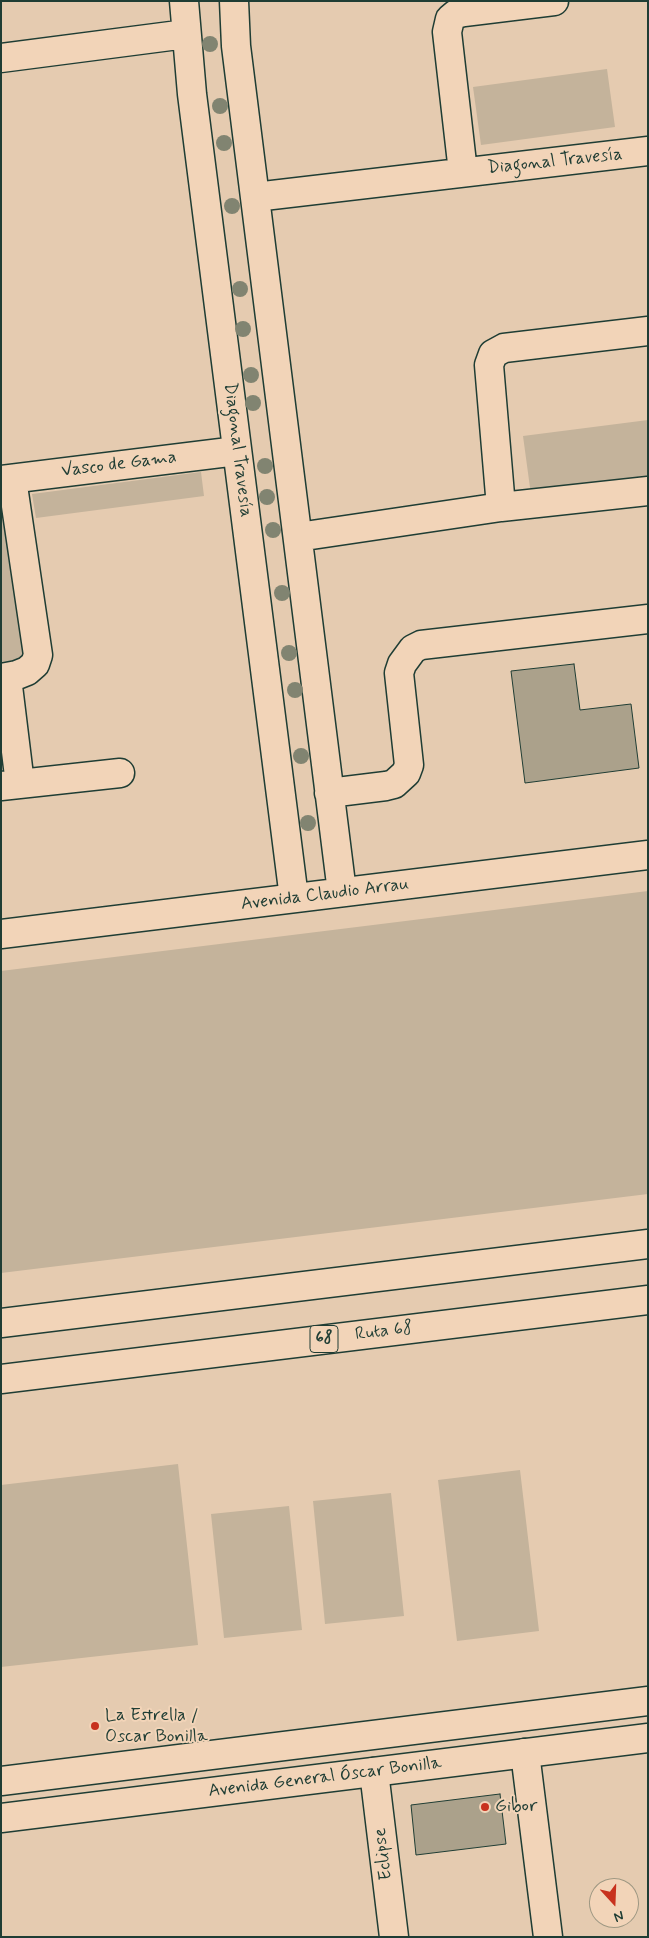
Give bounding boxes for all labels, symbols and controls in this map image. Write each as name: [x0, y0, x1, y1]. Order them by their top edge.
street label: Diagonal Travesía: [486, 144, 624, 180]
street label: Diagonal Travesía: [218, 381, 256, 519]
street label: Vasco de Gama: [60, 447, 178, 483]
street label: Avenida Claudio Arrau: [240, 874, 410, 916]
street label: Ruta 68: [354, 1318, 414, 1346]
road number: 68: [310, 1326, 338, 1352]
place label: La Estrella / Oscar Bonilla: [105, 1705, 208, 1748]
marker: La Estrella / Oscar Bonilla: [89, 1720, 101, 1732]
street label: Avenida General Óscar Bonilla: [207, 1753, 443, 1803]
place label: Gibor: [495, 1796, 537, 1818]
marker: Gibor: [479, 1801, 491, 1813]
street label: Eclipse: [370, 1827, 398, 1881]
north arrow: [589, 1878, 639, 1928]
text: N: [611, 1906, 626, 1926]

